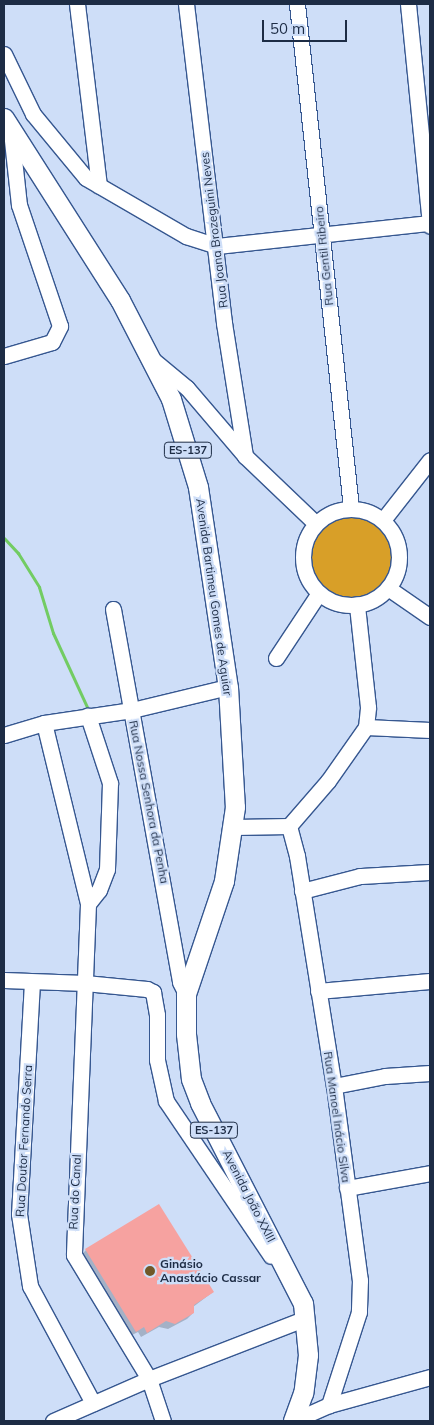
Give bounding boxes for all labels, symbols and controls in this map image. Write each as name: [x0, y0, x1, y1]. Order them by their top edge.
scale bar: [264, 10, 349, 42]
text: 50 m: [270, 19, 305, 38]
street label: Rua Joana Brozeguini Neves: [197, 151, 231, 309]
street label: Rua Gentil Ribeiro: [312, 206, 336, 306]
road number: ES-137: [163, 442, 213, 458]
street label: Avenida Bartimeu Gomes de Aguiar: [193, 498, 235, 696]
street label: Rua Nossa Senhora da Penha: [126, 719, 172, 885]
street label: Rua Manoel Inácio Silva: [321, 1051, 353, 1183]
street label: Rua Doutor Fernando Serra: [13, 1064, 35, 1218]
road number: ES-137: [189, 1122, 239, 1138]
street label: Avenida João XXIII: [220, 1147, 278, 1245]
street label: Rua do Canal: [66, 1154, 84, 1230]
place label: Ginásio Anastácio Cassar: [160, 1257, 261, 1285]
marker: Ginásio Anastácio Cassar: [144, 1265, 156, 1277]

